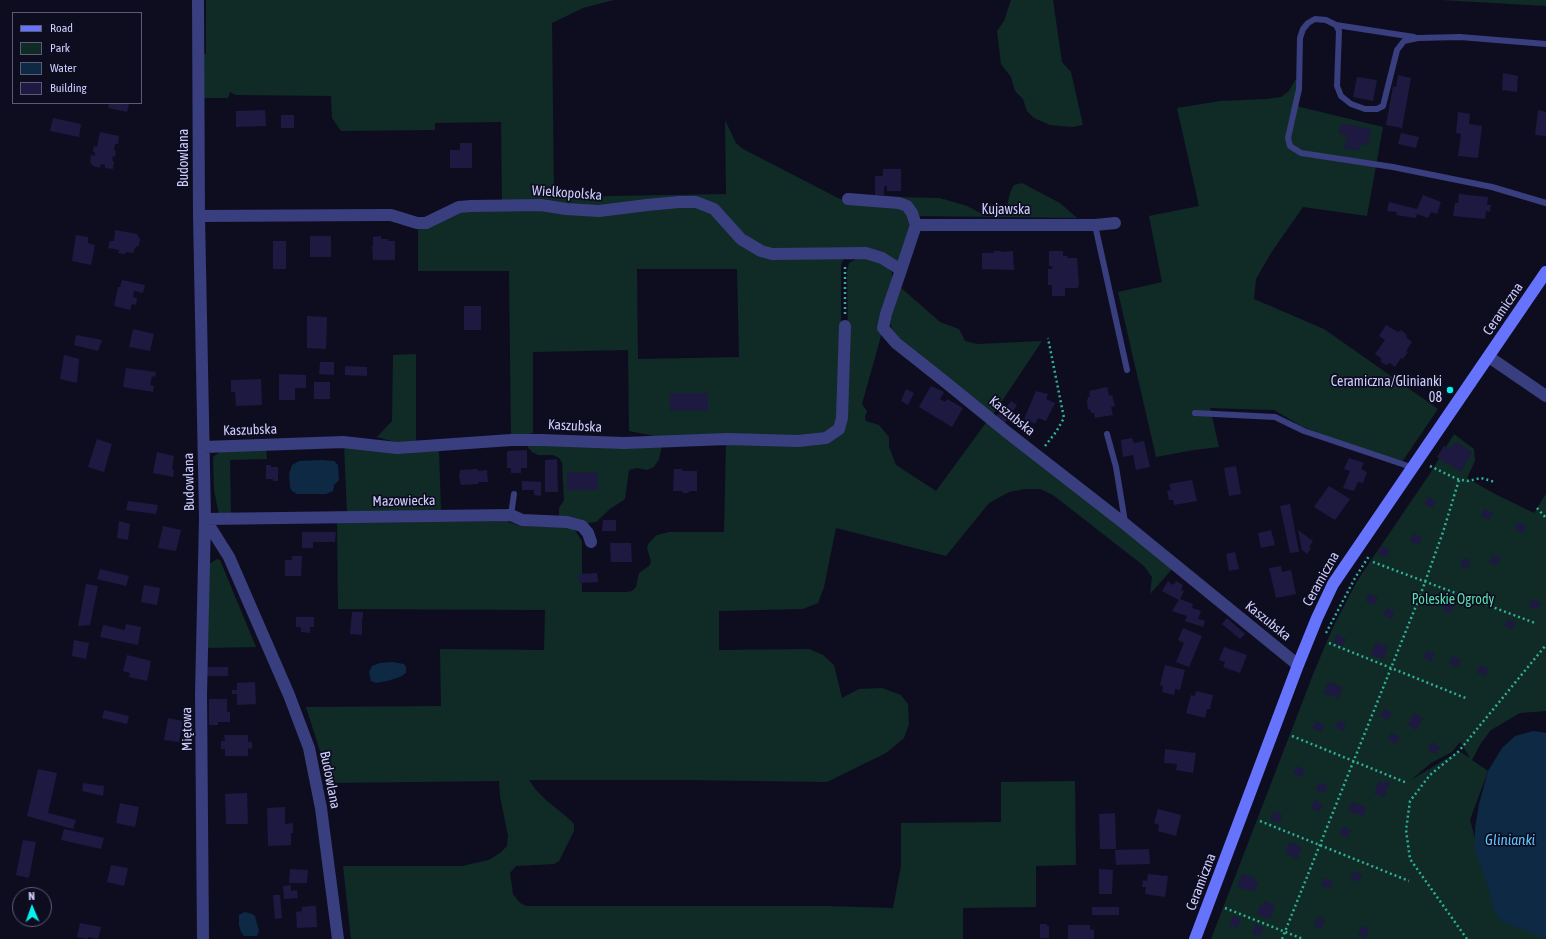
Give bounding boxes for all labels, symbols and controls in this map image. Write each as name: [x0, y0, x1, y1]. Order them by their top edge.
legend: [12, 12, 142, 104]
text: Road: [50, 21, 73, 35]
text: Park: [50, 41, 70, 55]
text: Water: [50, 61, 76, 75]
text: Building: [50, 81, 87, 95]
street label: Budowlana: [176, 129, 192, 187]
street label: Wielkopolska: [531, 182, 603, 204]
street label: Kujawska: [981, 202, 1031, 218]
street label: Ceramiczna: [1479, 279, 1527, 339]
place label: Ceramiczna/Glinianki 08: [1331, 374, 1442, 406]
marker: Ceramiczna/Glinianki 08: [1445, 385, 1455, 395]
street label: Kaszubska: [986, 392, 1038, 440]
street label: Kaszubska: [548, 416, 602, 436]
street label: Kaszubska: [223, 421, 277, 439]
street label: Budowlana: [180, 453, 198, 511]
street label: Mazowiecka: [372, 492, 436, 510]
street label: Ceramiczna: [1299, 549, 1343, 609]
park label: Poleskie Ogrody: [1412, 592, 1494, 608]
street label: Kaszubska: [1242, 597, 1294, 645]
street label: Miętowa: [178, 707, 196, 751]
street label: Budowlana: [316, 750, 344, 810]
water label: Glinianki: [1485, 831, 1535, 849]
street label: Ceramiczna: [1182, 851, 1220, 913]
north arrow: [12, 887, 52, 927]
text: N: [28, 890, 35, 902]

